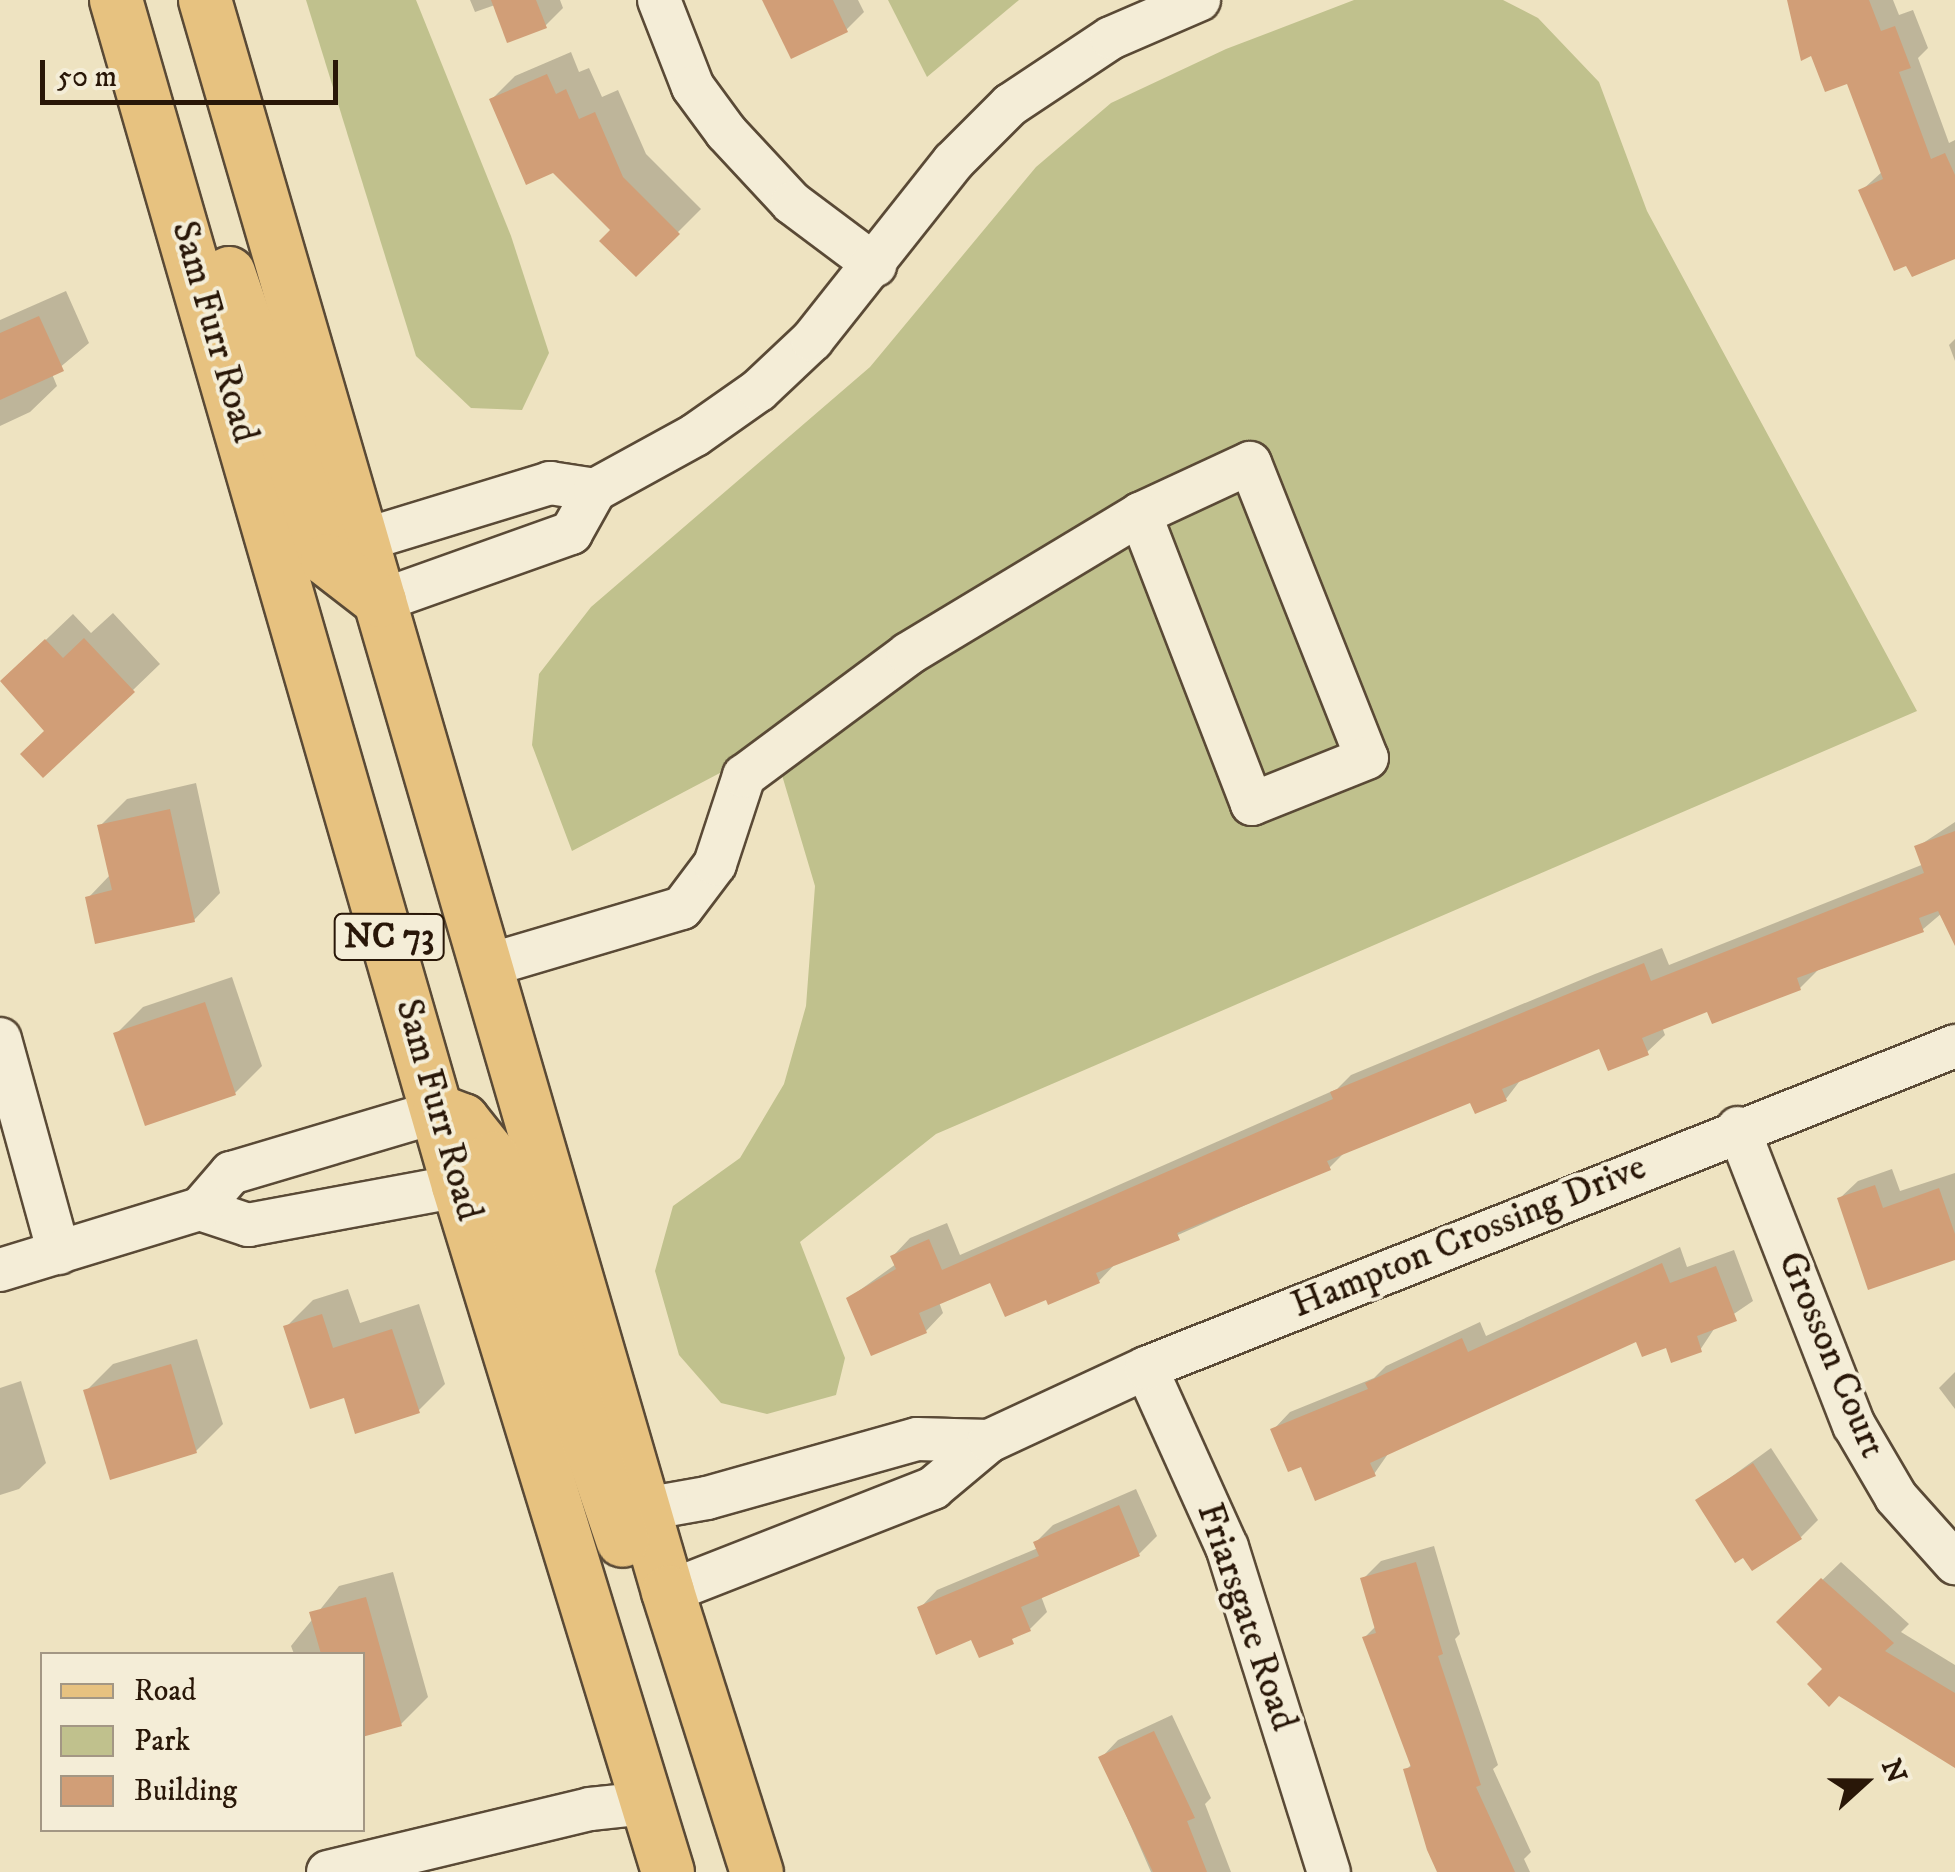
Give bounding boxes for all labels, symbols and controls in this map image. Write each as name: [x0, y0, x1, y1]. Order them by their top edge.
scale bar: [45, 40, 342, 102]
text: 50 m: [57, 59, 117, 96]
street label: Sam Furr Road: [161, 216, 267, 448]
road number: NC 73: [332, 907, 446, 967]
street label: Sam Furr Road: [385, 994, 491, 1226]
street label: Hampton Crossing Drive: [1285, 1145, 1653, 1329]
street label: Grosson Court: [1767, 1245, 1895, 1465]
street label: Friarsgate Road: [1186, 1497, 1306, 1737]
legend: [40, 1652, 365, 1832]
text: Road: [134, 1673, 196, 1710]
text: Park: [134, 1723, 190, 1760]
north arrow: [1815, 1732, 1915, 1832]
text: N: [1873, 1754, 1914, 1788]
text: Building: [134, 1773, 237, 1810]

